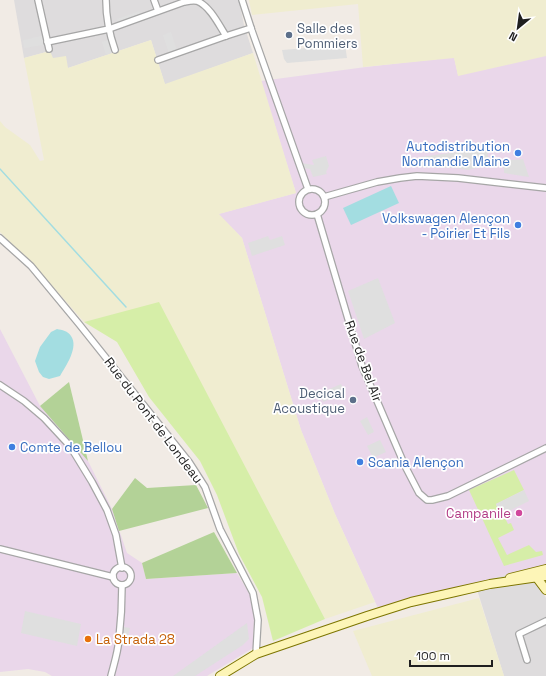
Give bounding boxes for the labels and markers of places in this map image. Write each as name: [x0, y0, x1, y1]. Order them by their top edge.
place label: Salle des Pommiers: [297, 20, 358, 52]
marker: Salle des Pommiers: [284, 30, 294, 40]
place label: Autodistribution Normandie Maine: [402, 138, 510, 170]
marker: Autodistribution Normandie Maine: [513, 148, 523, 158]
place label: Volkswagen Alençon - Poirier Et Fils: [382, 210, 510, 242]
marker: Volkswagen Alençon - Poirier Et Fils: [513, 220, 523, 230]
place label: Decical Acoustique: [273, 385, 345, 417]
marker: Decical Acoustique: [348, 395, 358, 405]
place label: Comte de Bellou: [20, 439, 122, 456]
marker: Comte de Bellou: [7, 442, 17, 452]
place label: Scania Alençon: [368, 454, 464, 471]
marker: Scania Alençon: [355, 457, 365, 467]
place label: Campanile: [446, 505, 511, 522]
marker: Campanile: [514, 508, 524, 518]
place label: La Strada 28: [96, 631, 175, 648]
marker: La Strada 28: [83, 634, 93, 644]

